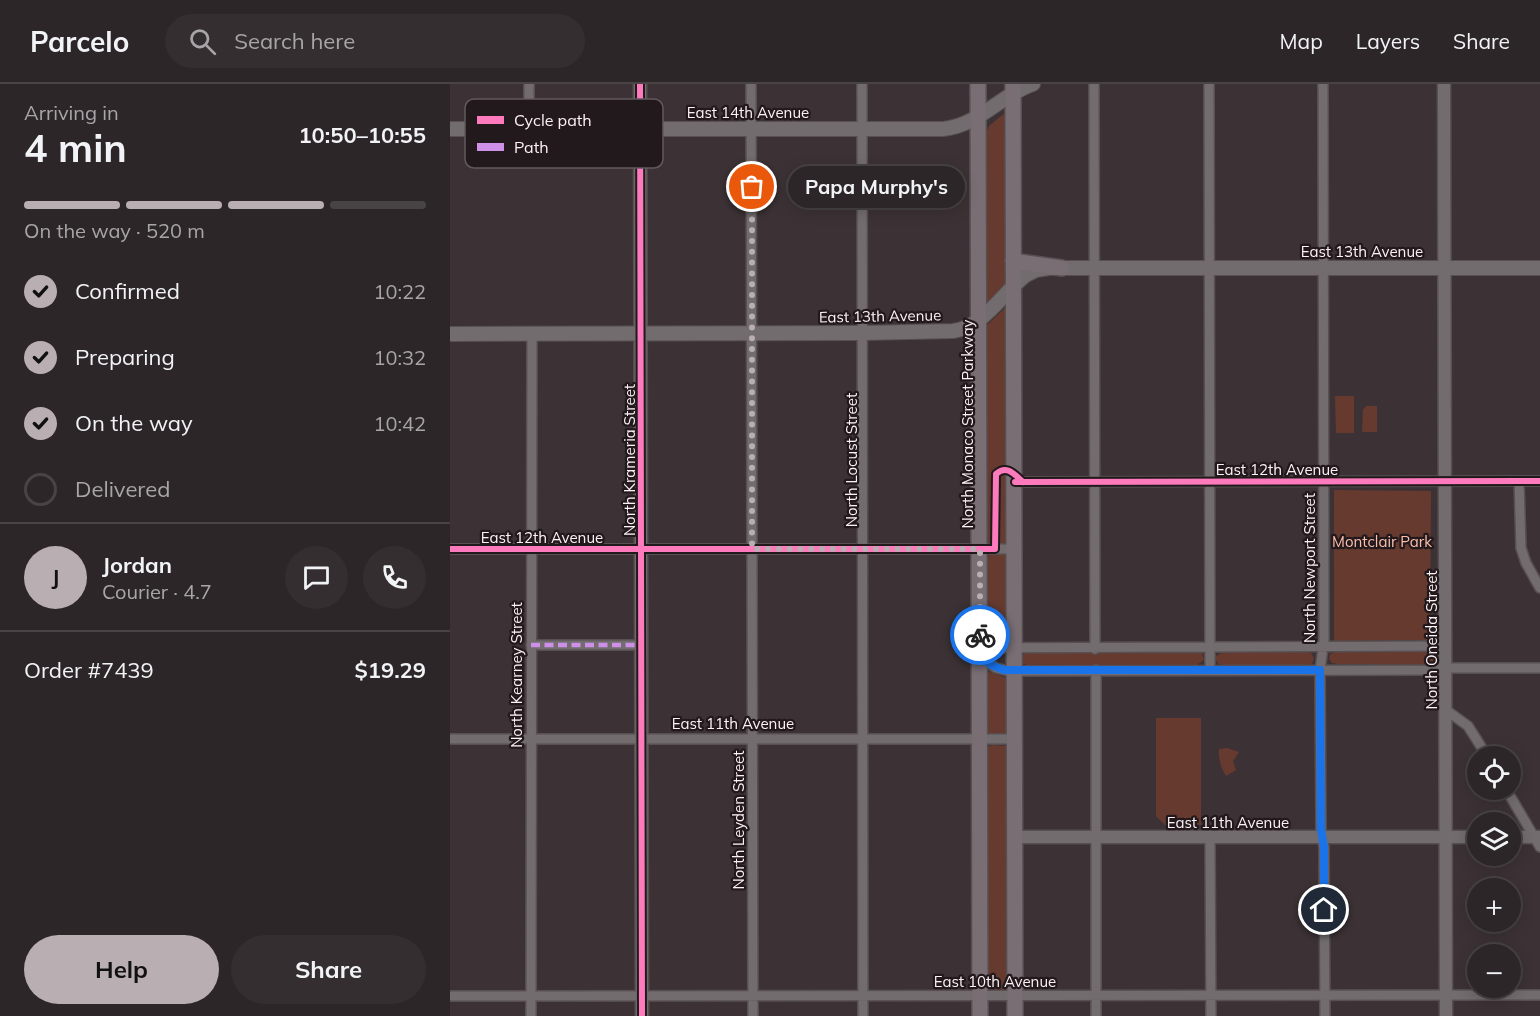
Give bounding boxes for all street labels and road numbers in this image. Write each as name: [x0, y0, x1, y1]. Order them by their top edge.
street label: East 14th Avenue: [687, 103, 809, 122]
street label: East 13th Avenue: [1301, 242, 1423, 261]
street label: East 13th Avenue: [819, 305, 941, 327]
street label: North Monaco Street Parkway: [958, 319, 977, 529]
street label: North Krameria Street: [620, 384, 639, 536]
street label: North Locust Street: [842, 393, 861, 527]
street label: East 12th Avenue: [1216, 460, 1338, 479]
street label: North Newport Street: [1300, 493, 1319, 643]
street label: East 12th Avenue: [481, 528, 603, 547]
street label: North Oneida Street: [1422, 570, 1441, 710]
street label: North Kearney Street: [507, 602, 526, 748]
street label: East 11th Avenue: [672, 714, 794, 733]
street label: North Leyden Street: [729, 751, 748, 889]
street label: East 11th Avenue: [1167, 813, 1289, 832]
street label: East 10th Avenue: [934, 972, 1056, 991]

